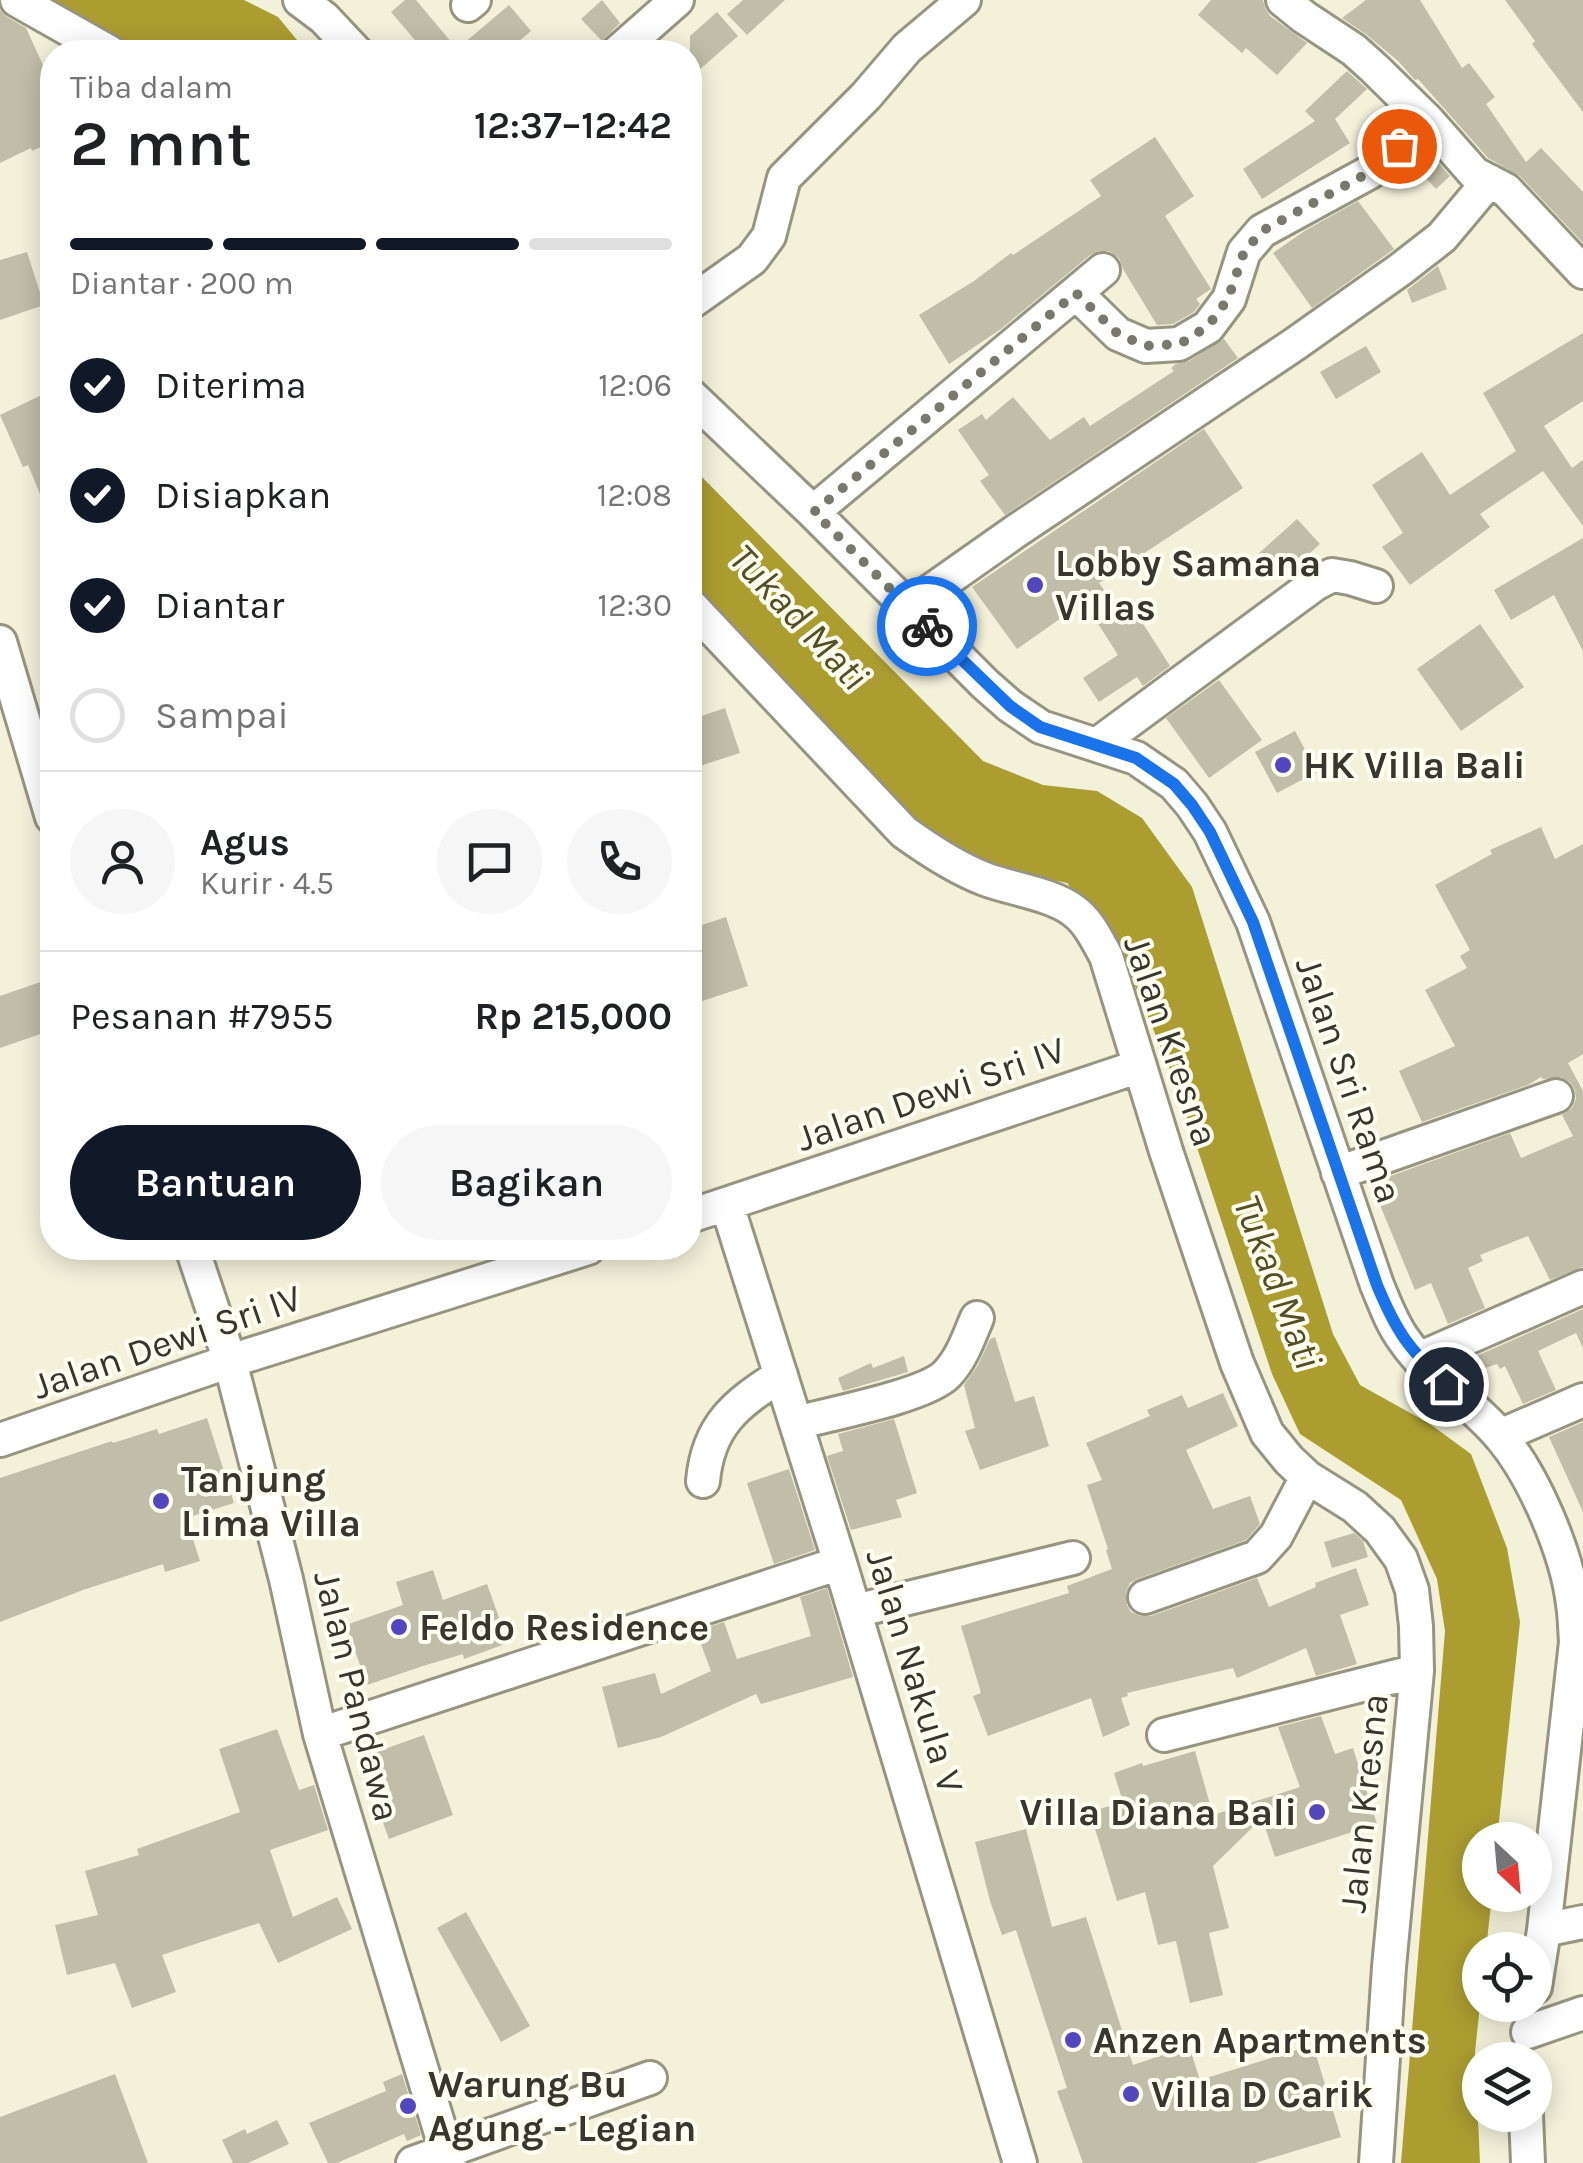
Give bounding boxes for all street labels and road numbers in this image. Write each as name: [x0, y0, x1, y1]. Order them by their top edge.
street label: Jalan Kresna: [1114, 930, 1228, 1152]
street label: Jalan Sri Rama: [1286, 951, 1412, 1209]
street label: Jalan Dewi Sri IV: [791, 1027, 1071, 1161]
street label: Jalan Dewi Sri IV: [27, 1275, 307, 1409]
street label: Jalan Nakula V: [856, 1543, 974, 1799]
street label: Jalan Pandawa: [304, 1566, 410, 1826]
street label: Jalan Kresna: [1330, 1691, 1398, 1915]

